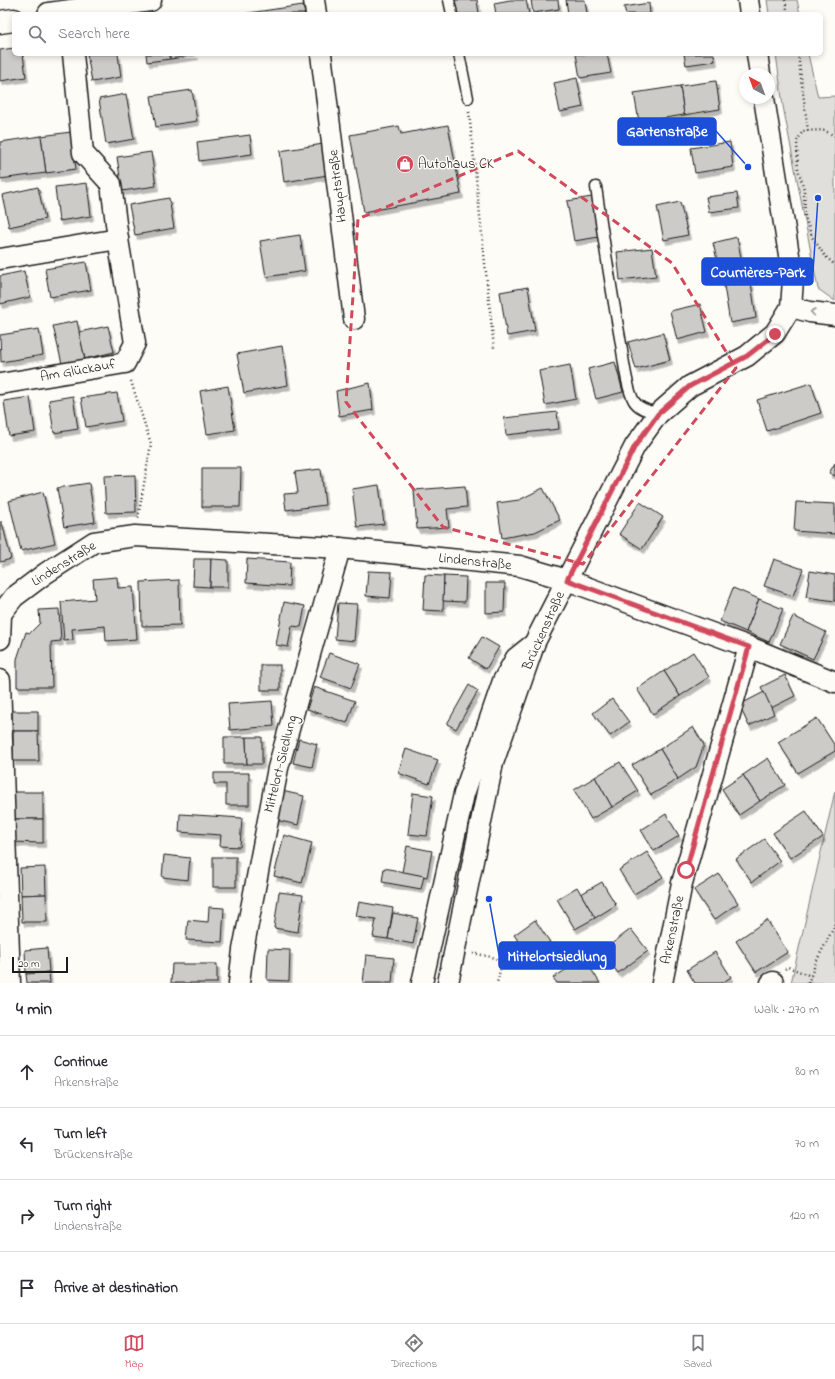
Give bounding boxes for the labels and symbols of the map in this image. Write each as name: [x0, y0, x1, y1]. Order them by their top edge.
north arrow: [739, 68, 775, 104]
callout: Gartenstraße: [618, 118, 716, 145]
text: Gartenstraße: [626, 121, 709, 143]
street label: Hauptstraße: [323, 148, 353, 224]
shop icon: Autohaus CK: [395, 154, 415, 174]
place label: Autohaus CK: [418, 154, 494, 175]
callout: Courrières-Park: [702, 258, 813, 285]
text: Courrières-Park: [710, 262, 806, 284]
one-way arrow: [809, 308, 816, 317]
route end: [766, 325, 784, 343]
street label: Am Glückauf: [39, 354, 118, 388]
street label: Lindenstraße: [27, 535, 101, 592]
street label: Lindenstraße: [438, 548, 513, 576]
street label: Brückenstraße: [517, 587, 571, 675]
street label: Mittelort-Siedlung: [259, 713, 304, 815]
route start: [677, 861, 695, 879]
street label: Arkenstraße: [655, 893, 691, 966]
callout: Mittelortsiedlung: [499, 942, 615, 969]
text: Mittelortsiedlung: [507, 946, 607, 970]
scale bar: [12, 955, 68, 974]

